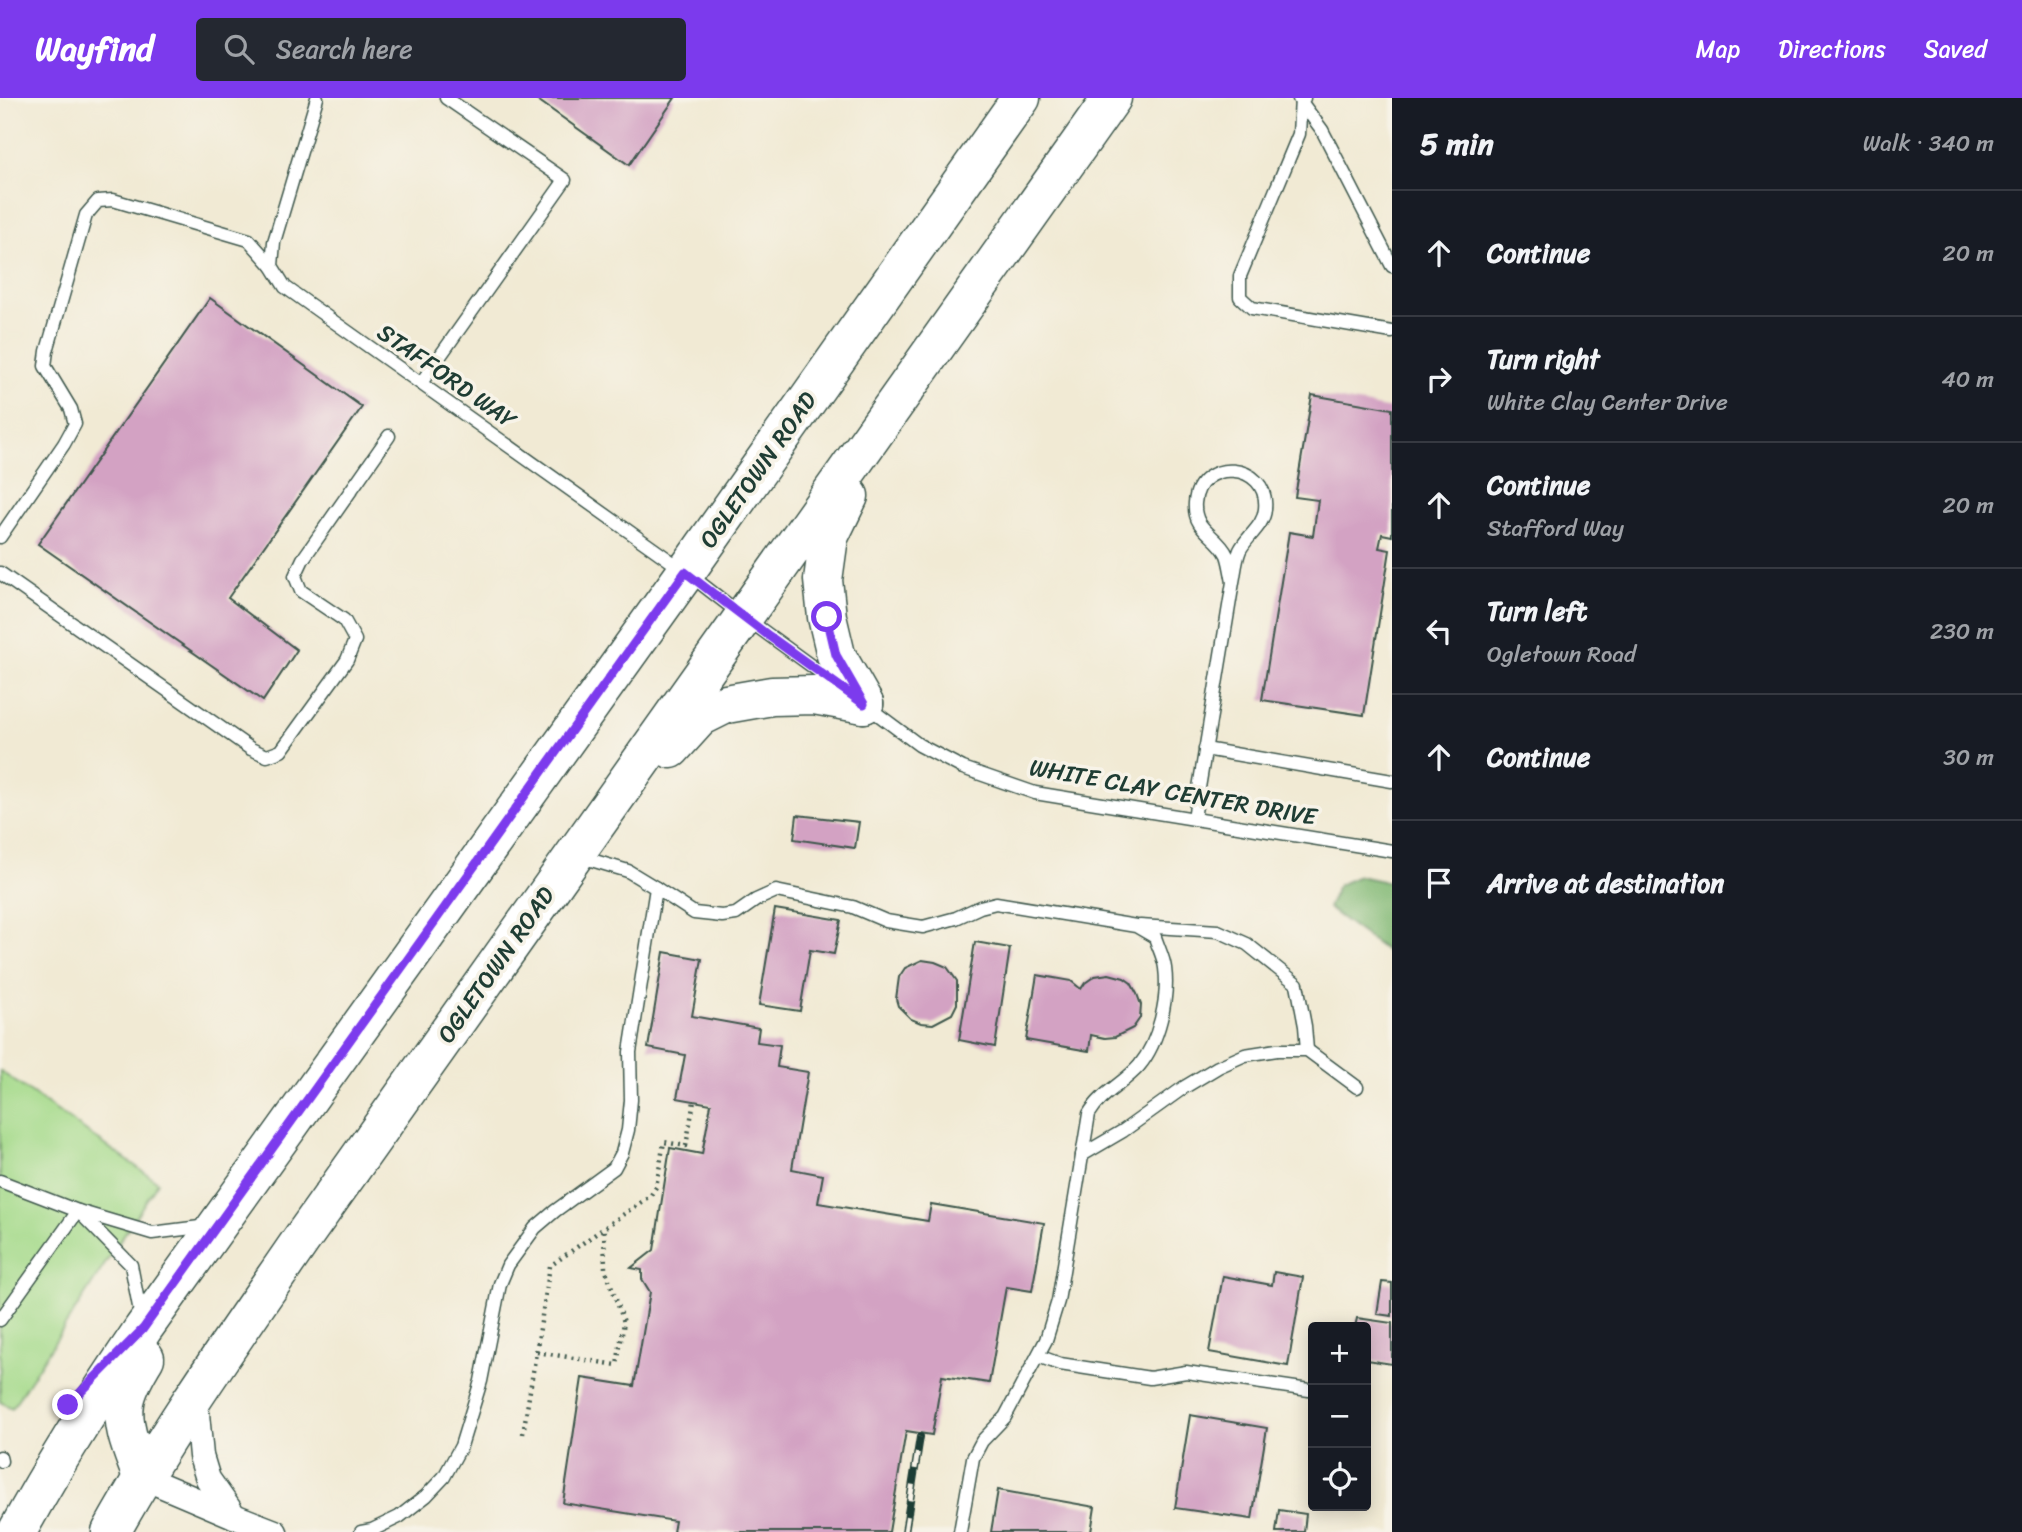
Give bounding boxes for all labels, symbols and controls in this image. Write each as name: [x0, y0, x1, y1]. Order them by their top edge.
search box: [196, 18, 686, 81]
text: Wayfind: [35, 20, 154, 78]
text: Search here: [276, 26, 413, 72]
text: Map: [1696, 28, 1740, 70]
text: Directions: [1778, 28, 1886, 70]
text: Saved: [1924, 28, 1987, 70]
icon: search: [220, 30, 258, 68]
text: 5 min: [1420, 117, 1494, 171]
text: Walk · 340 m: [1863, 123, 1994, 164]
text: Continue: [1487, 230, 1590, 276]
text: 20 m: [1943, 233, 1994, 274]
icon: ahead: [1420, 234, 1458, 272]
street label: STAFFORD WAY: [368, 312, 526, 440]
text: Turn right: [1487, 336, 1600, 382]
text: 40 m: [1941, 359, 1994, 400]
icon: right: [1420, 360, 1458, 398]
street label: OGLETOWN ROAD: [688, 382, 828, 557]
text: White Clay Center Drive: [1487, 382, 1728, 423]
text: Continue: [1487, 462, 1590, 508]
text: 20 m: [1943, 485, 1994, 526]
icon: ahead: [1420, 486, 1458, 524]
text: Stafford Way: [1487, 508, 1624, 549]
text: Turn left: [1487, 588, 1587, 634]
route start: [811, 601, 842, 632]
text: 230 m: [1930, 611, 1994, 652]
icon: left: [1420, 612, 1458, 650]
text: Ogletown Road: [1487, 634, 1636, 675]
text: Continue: [1487, 734, 1590, 780]
text: 30 m: [1943, 737, 1994, 778]
icon: ahead: [1420, 738, 1458, 776]
street label: WHITE CLAY CENTER DRIVE: [1026, 746, 1322, 838]
text: Arrive at destination: [1487, 860, 1724, 906]
icon: arrive: [1420, 864, 1458, 902]
street label: OGLETOWN ROAD: [426, 877, 566, 1052]
map controls: [1308, 1322, 1371, 1511]
button: +: [1308, 1322, 1371, 1385]
button: −: [1308, 1385, 1371, 1448]
route end: [52, 1389, 83, 1420]
button: locate: [1308, 1448, 1371, 1511]

